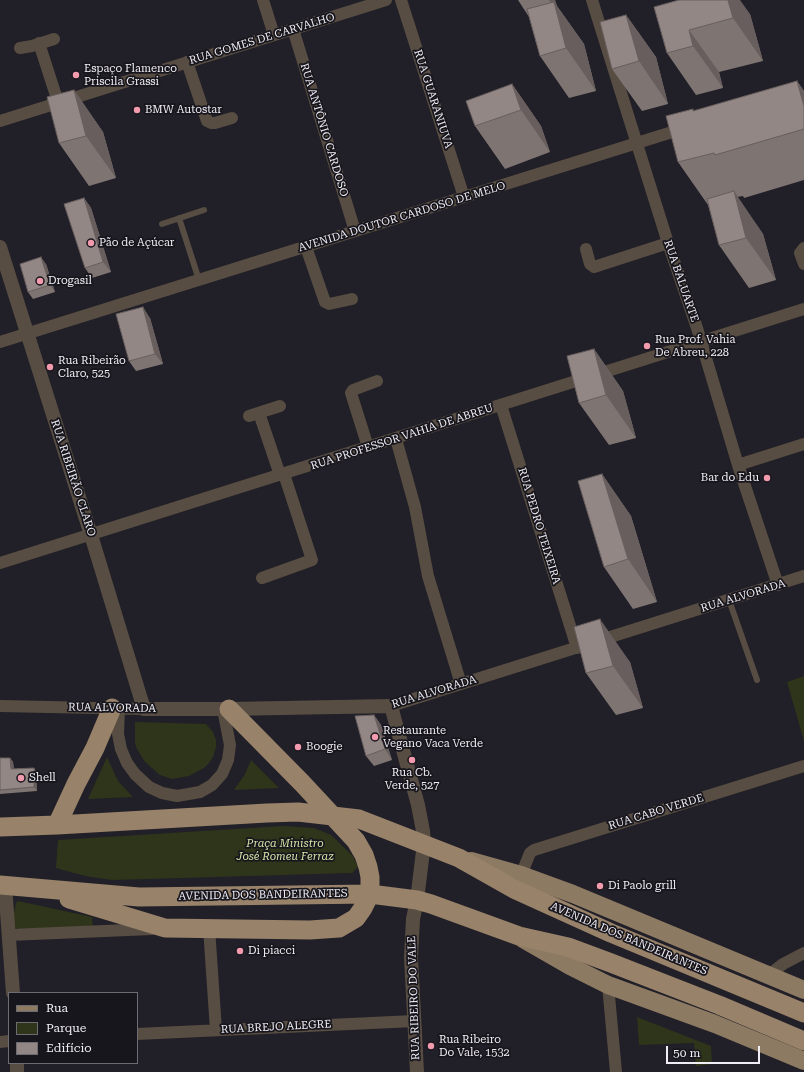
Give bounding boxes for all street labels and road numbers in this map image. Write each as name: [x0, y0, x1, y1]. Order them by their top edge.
street label: RUA GOMES DE CARVALHO: [188, 11, 336, 67]
street label: RUA GUARANIUVA: [411, 48, 455, 150]
street label: RUA ANTÔNIO CARDOSO: [297, 62, 351, 198]
street label: AVENIDA DOUTOR CARDOSO DE MELO: [297, 179, 507, 255]
street label: RUA BALUARTE: [661, 238, 701, 324]
street label: RUA PROFESSOR VAHIA DE ABREU: [309, 401, 495, 473]
street label: RUA RIBEIRÃO CLARO: [48, 418, 98, 538]
street label: RUA PEDRO TEIXEIRA: [515, 466, 563, 586]
street label: RUA ALVORADA: [699, 577, 787, 615]
street label: RUA ALVORADA: [390, 673, 478, 711]
street label: RUA ALVORADA: [68, 701, 156, 715]
street label: RUA CABO VERDE: [607, 791, 705, 833]
street label: AVENIDA DOS BANDEIRANTES: [178, 887, 348, 903]
street label: AVENIDA DOS BANDEIRANTES: [549, 900, 709, 978]
street label: RUA RIBEIRO DO VALE: [405, 936, 423, 1060]
street label: RUA BREJO ALEGRE: [220, 1018, 332, 1036]

